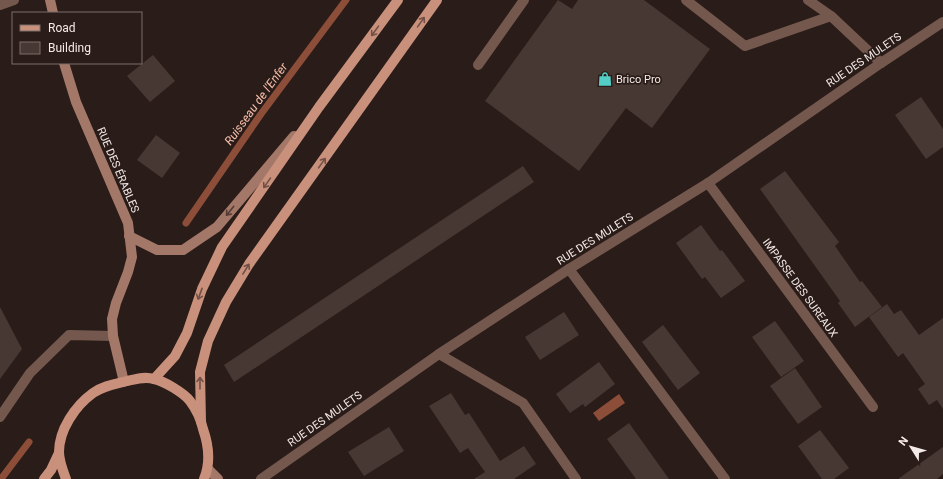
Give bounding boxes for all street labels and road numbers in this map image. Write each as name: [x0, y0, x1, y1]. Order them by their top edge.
street label: RUE DES MULETS: [824, 30, 904, 90]
street label: RUE DES ÉRABLES: [94, 125, 142, 215]
street label: RUE DES MULETS: [554, 210, 636, 268]
street label: IMPASSE DES SUREAUX: [760, 236, 840, 340]
street label: RUE DES MULETS: [285, 388, 365, 449]

